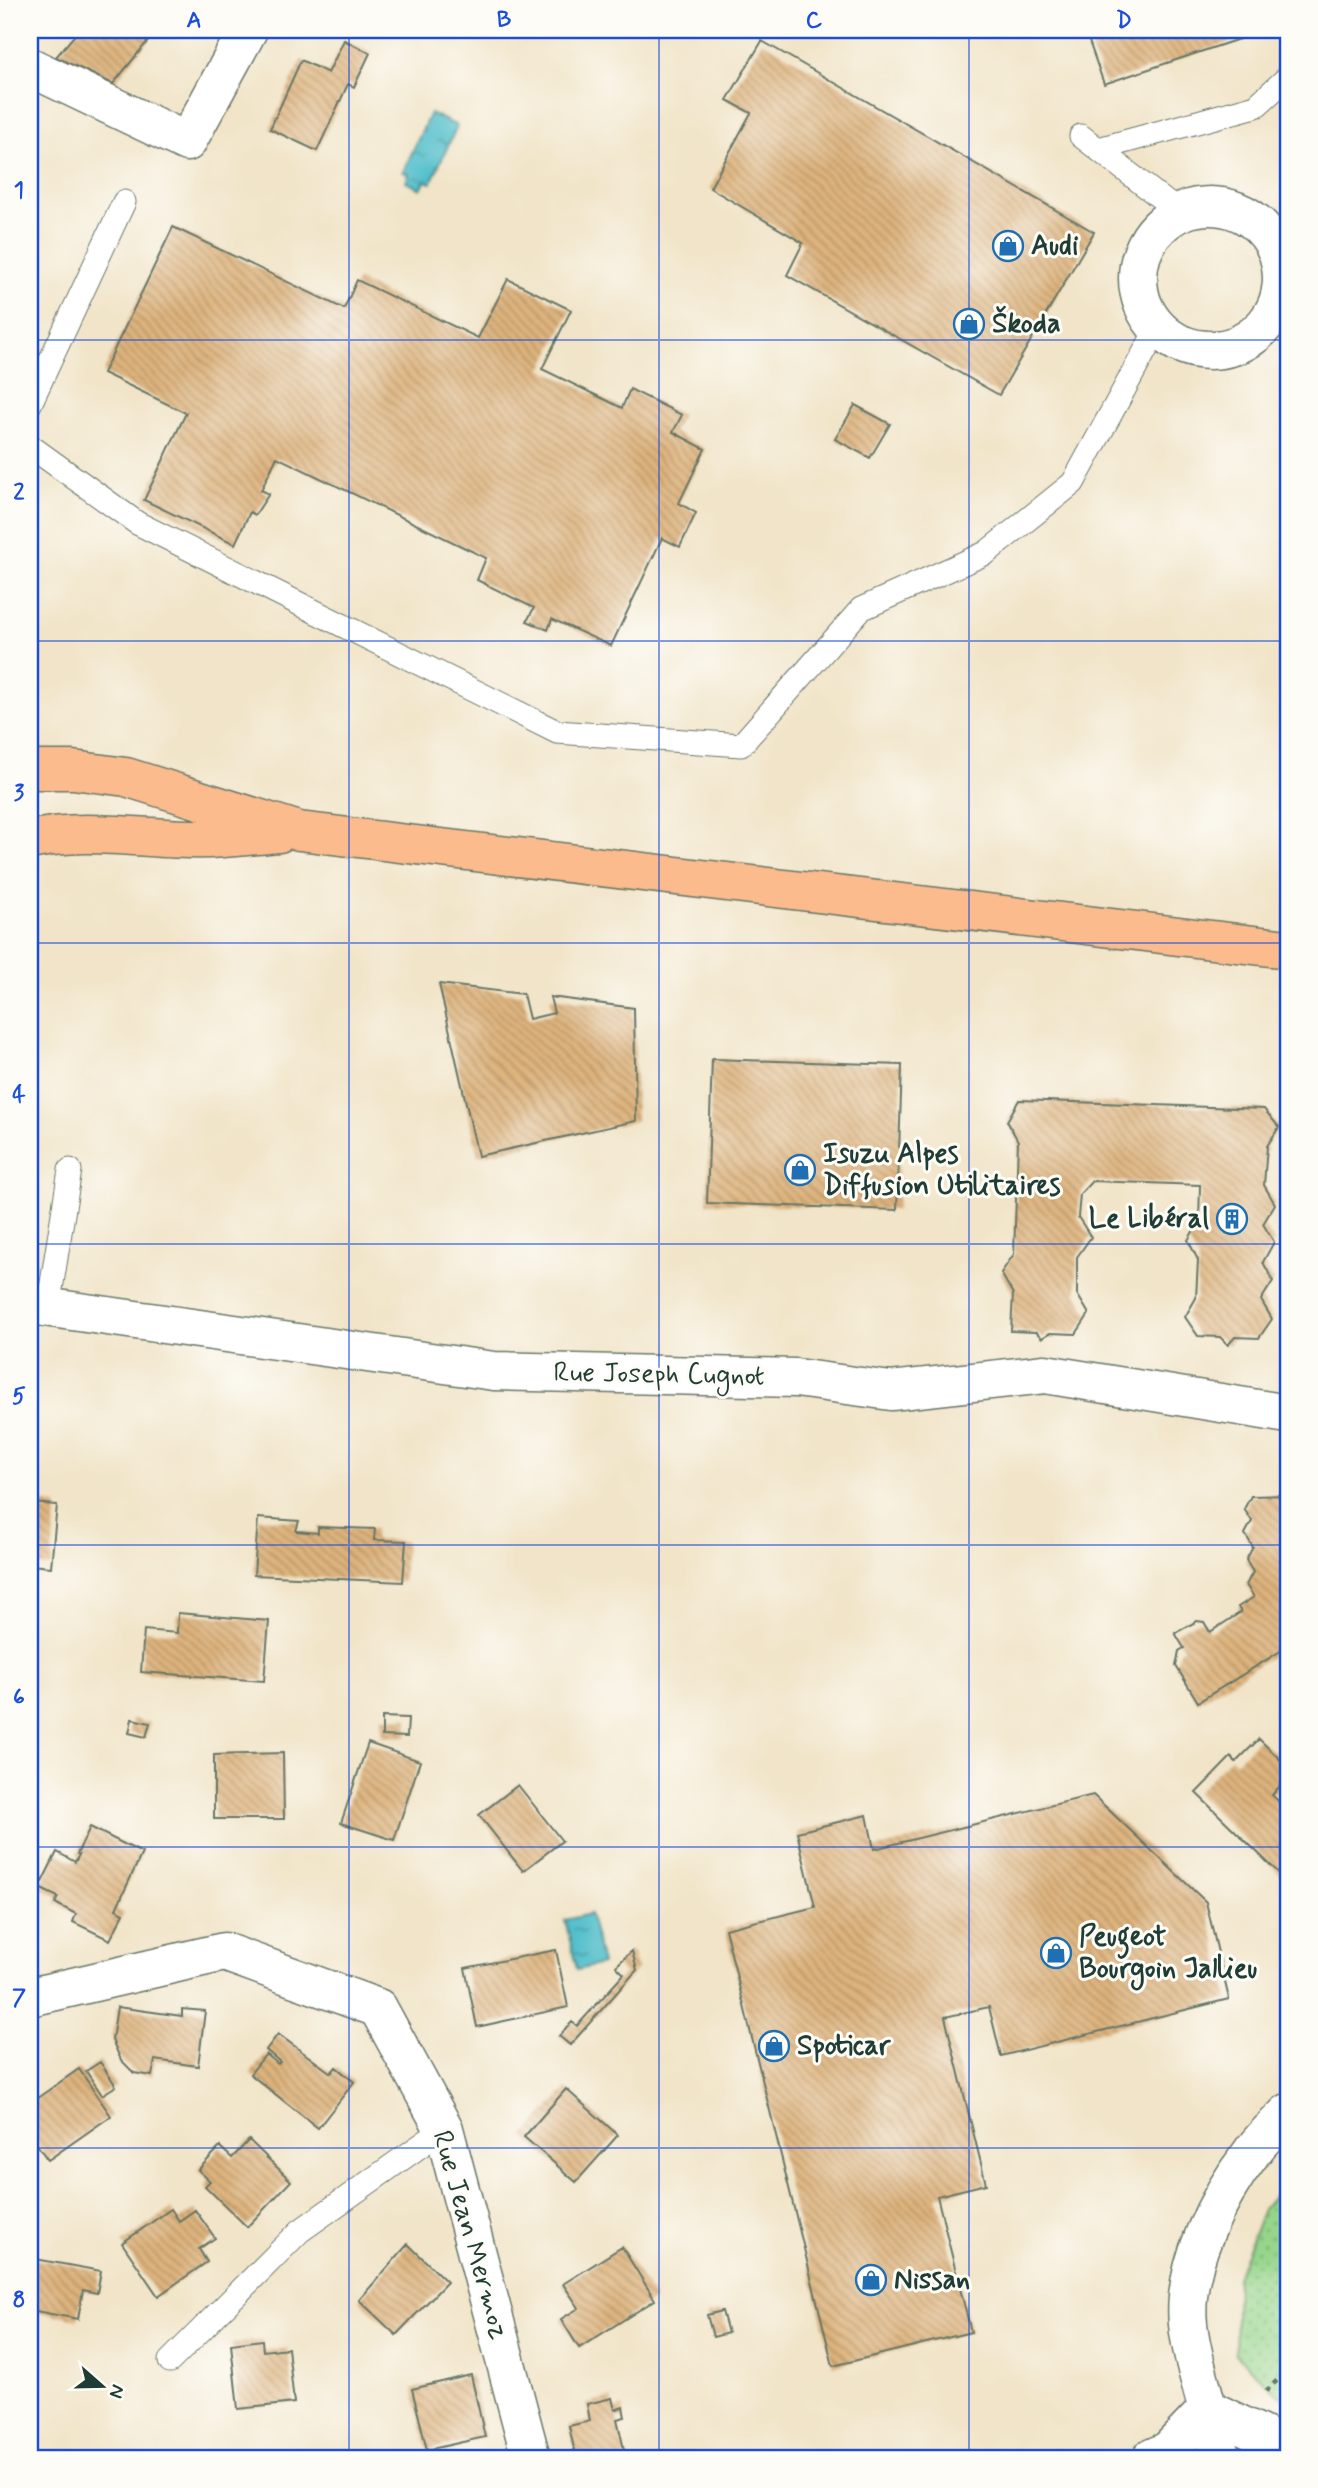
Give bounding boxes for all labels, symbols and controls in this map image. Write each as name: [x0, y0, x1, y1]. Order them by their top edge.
text: A: [186, 6, 202, 36]
text: B: [497, 6, 512, 36]
text: C: [806, 6, 823, 36]
text: D: [1116, 6, 1132, 36]
text: 1: [14, 176, 24, 206]
place label: Audi: [1031, 228, 1078, 265]
shop icon: Audi: [991, 229, 1025, 263]
place label: Škoda: [992, 305, 1061, 343]
shop icon: Škoda: [952, 307, 986, 341]
text: 2: [13, 478, 25, 508]
text: 3: [14, 779, 25, 809]
text: 4: [12, 1080, 26, 1110]
place label: Isuzu Alpes Diffusion Utilitaires: [823, 1136, 1061, 1205]
shop icon: Isuzu Alpes Diffusion Utilitaires: [783, 1153, 817, 1187]
place label: Le Libéral: [1089, 1201, 1209, 1238]
building icon: Le Libéral: [1215, 1202, 1249, 1236]
street label: Rue Joseph Cugnot: [553, 1355, 765, 1397]
text: 5: [12, 1382, 26, 1412]
text: 6: [13, 1683, 25, 1713]
place label: Peugeot Bourgoin Jallieu: [1079, 1919, 1257, 1991]
shop icon: Peugeot Bourgoin Jallieu: [1039, 1936, 1073, 1970]
text: 7: [12, 1984, 26, 2014]
place label: Spoticar: [797, 2028, 892, 2065]
shop icon: Spoticar: [757, 2029, 791, 2063]
street label: Rue Jean Mermoz: [423, 2126, 517, 2344]
place label: Nissan: [894, 2262, 970, 2299]
shop icon: Nissan: [854, 2263, 888, 2297]
text: 8: [13, 2286, 25, 2316]
north arrow: [66, 2352, 136, 2422]
text: N: [103, 2381, 130, 2402]

